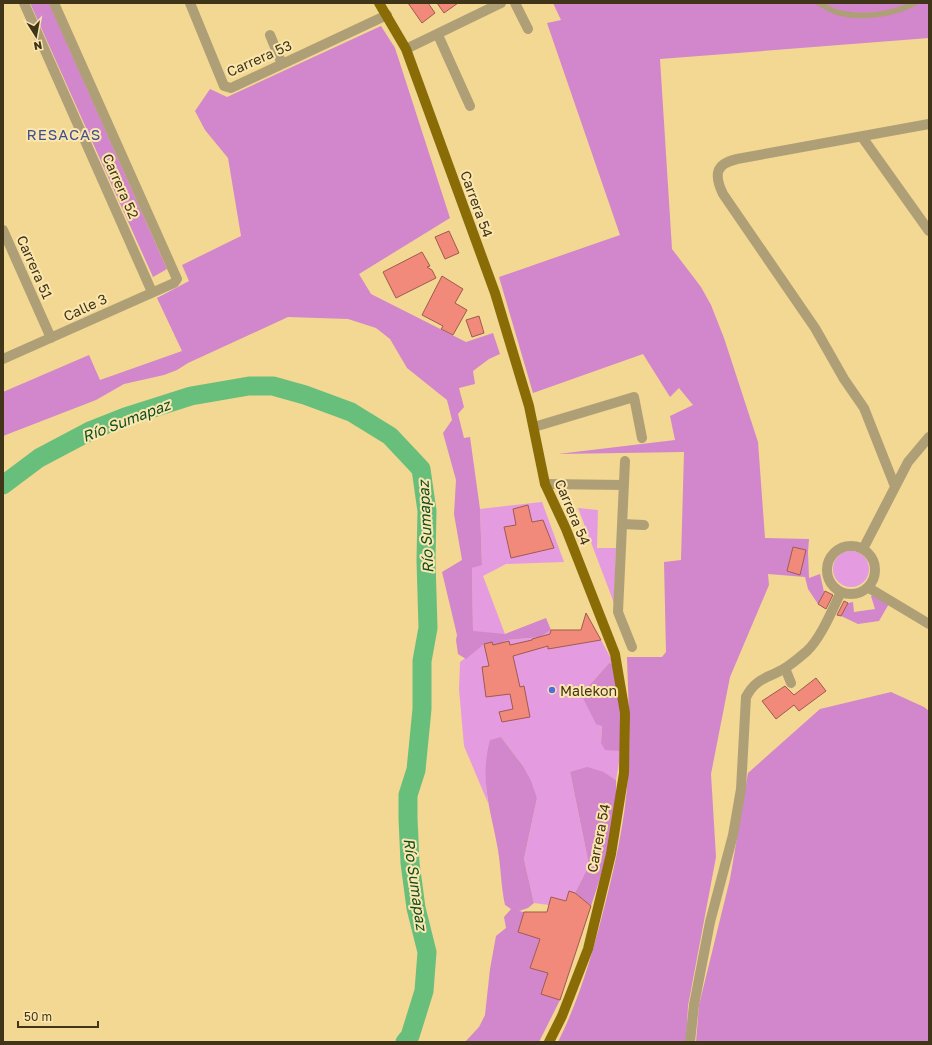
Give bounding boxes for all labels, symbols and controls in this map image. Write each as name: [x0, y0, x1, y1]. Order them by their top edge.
north arrow: [16, 16, 56, 56]
street label: Carrera 53: [224, 36, 294, 80]
text: N: [33, 39, 43, 53]
district label: RESACAS: [27, 125, 101, 143]
street label: Carrera 52: [99, 151, 143, 221]
street label: Carrera 54: [457, 168, 497, 240]
street label: Carrera 51: [13, 232, 57, 302]
street label: Calle 3: [61, 290, 109, 324]
water label: Río Sumapaz: [79, 394, 174, 445]
street label: Carrera 54: [552, 477, 594, 547]
water label: Río Sumapaz: [414, 479, 436, 574]
place label: Malekon: [560, 682, 617, 699]
marker: Malekon: [547, 685, 557, 695]
street label: Carrera 54: [583, 802, 613, 874]
water label: Río Sumapaz: [401, 837, 432, 933]
scale bar: [18, 1003, 98, 1029]
text: 50 m: [24, 1009, 52, 1024]

